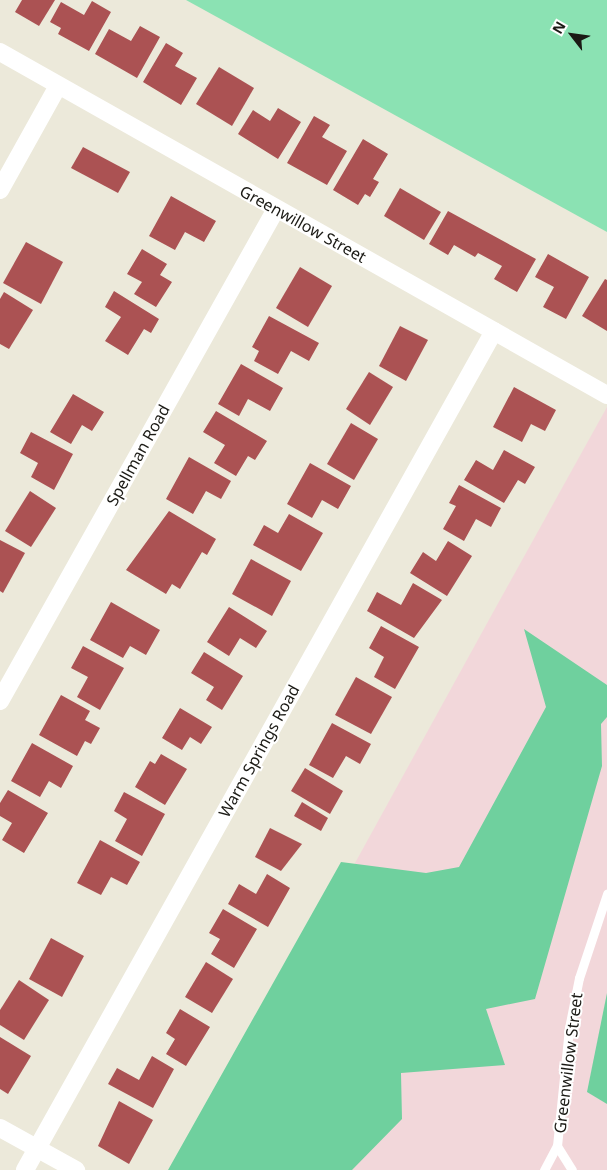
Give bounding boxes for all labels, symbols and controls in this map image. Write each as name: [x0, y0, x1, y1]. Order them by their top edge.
north arrow: [547, 10, 597, 60]
text: N: [547, 18, 570, 37]
street label: Greenwillow Street: [236, 181, 370, 267]
street label: Spellman Road: [102, 401, 174, 509]
street label: Warm Springs Road: [215, 681, 303, 821]
street label: Greenwillow Street: [550, 992, 586, 1134]

